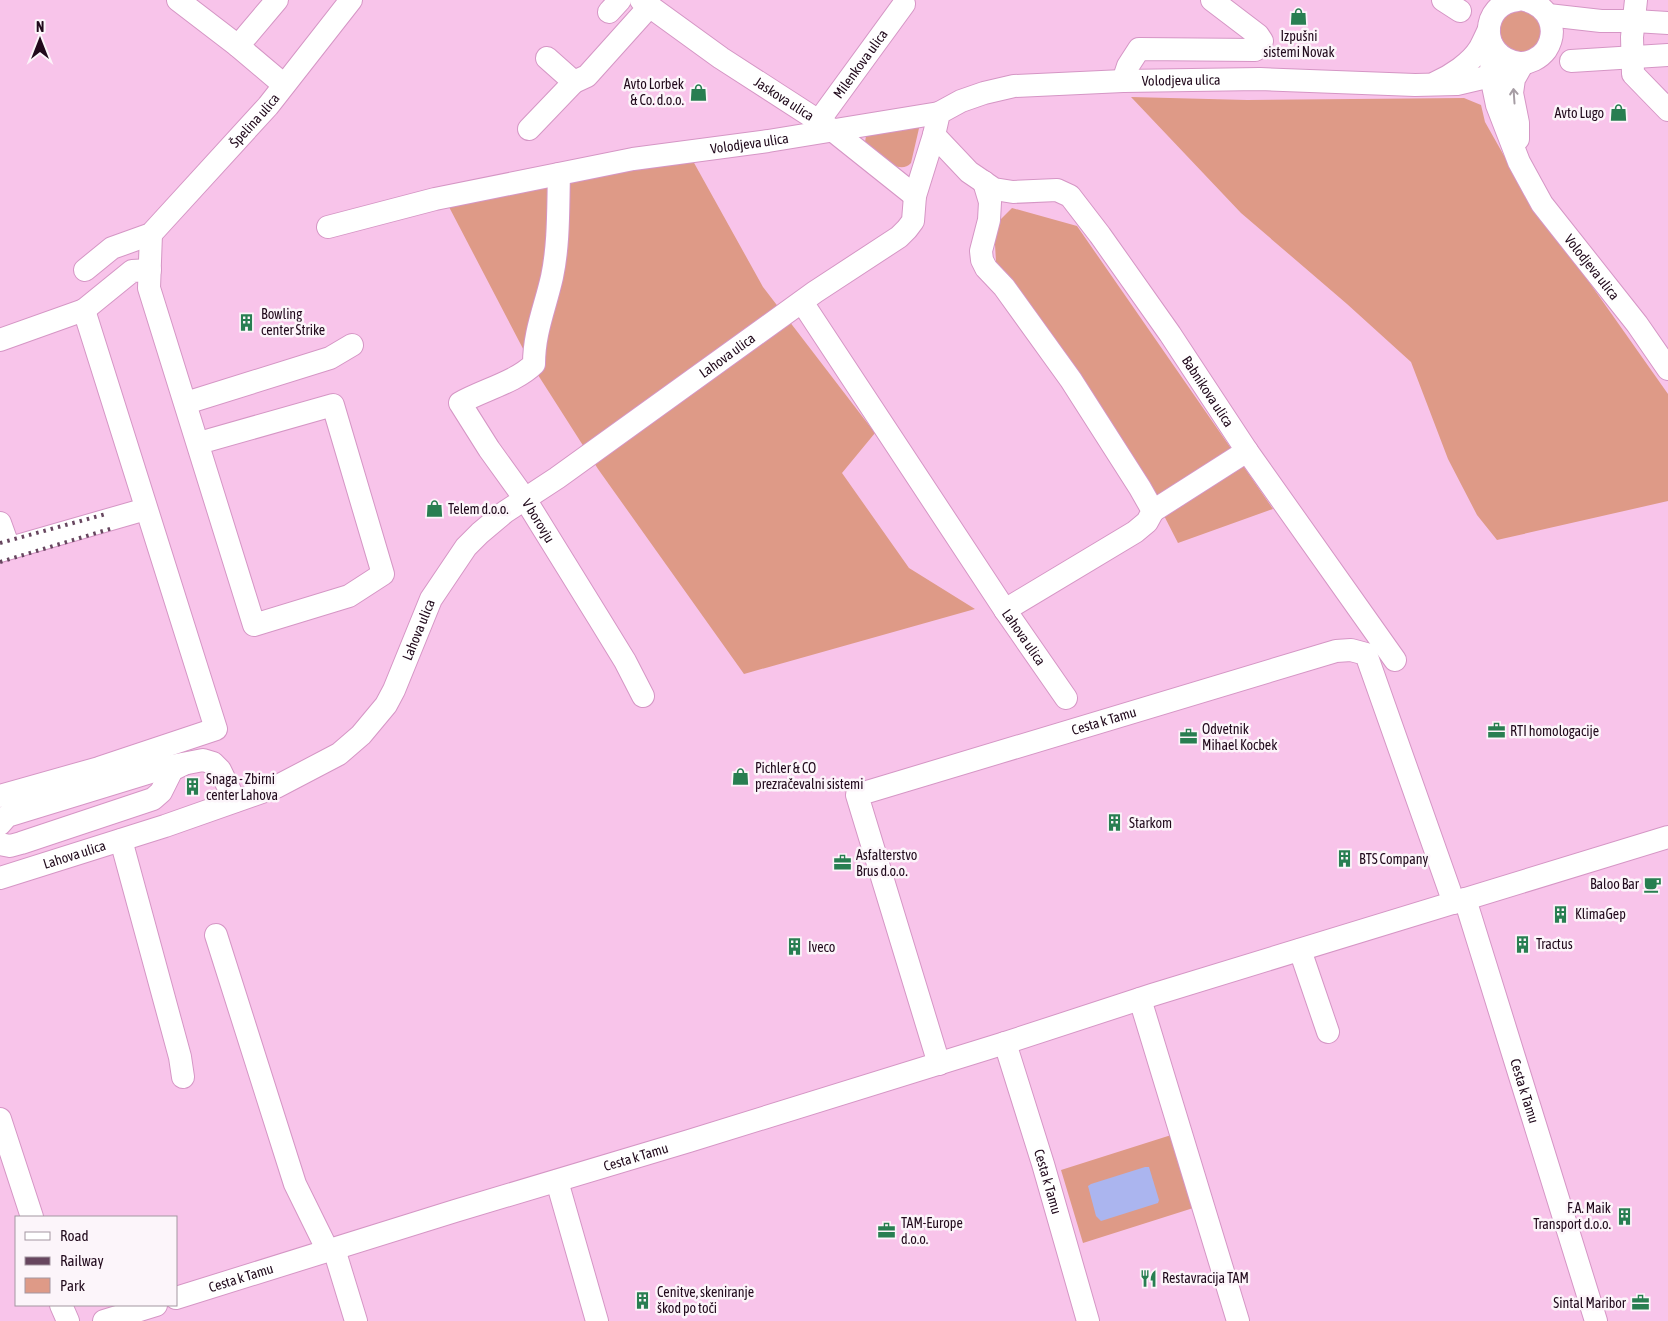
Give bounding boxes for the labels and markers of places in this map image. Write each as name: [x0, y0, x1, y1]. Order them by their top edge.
shop icon: Izpušni sistemi Novak: [1289, 6, 1309, 26]
place label: Izpušni sistemi Novak: [1263, 28, 1335, 60]
place label: Avto Lorbek & Co. d.o.o.: [624, 76, 684, 108]
shop icon: Avto Lorbek & Co. d.o.o.: [688, 82, 708, 102]
shop icon: Avto Lugo: [1608, 103, 1628, 123]
place label: Avto Lugo: [1554, 105, 1604, 121]
place label: Bowling center Strike: [261, 306, 325, 338]
building icon: Bowling center Strike: [237, 312, 257, 332]
shop icon: Telem d.o.o.: [424, 499, 444, 519]
place label: Telem d.o.o.: [448, 501, 509, 517]
place label: Odvetnik Mihael Kocbek: [1202, 721, 1277, 753]
office icon: RTI homologacije: [1486, 721, 1506, 741]
place label: RTI homologacije: [1510, 723, 1599, 739]
office icon: Odvetnik Mihael Kocbek: [1178, 727, 1198, 747]
place label: Pichler & CO prezračevalni sistemi: [755, 760, 863, 792]
shop icon: Pichler & CO prezračevalni sistemi: [731, 766, 751, 786]
place label: Snaga - Zbirni center Lahova: [206, 771, 278, 803]
building icon: Snaga - Zbirni center Lahova: [182, 777, 202, 797]
building icon: Starkom: [1105, 813, 1125, 833]
place label: Starkom: [1129, 815, 1172, 831]
place label: Asfalterstvo Brus d.o.o.: [856, 847, 917, 879]
building icon: BTS Company: [1335, 849, 1355, 869]
place label: BTS Company: [1359, 851, 1428, 867]
office icon: Asfalterstvo Brus d.o.o.: [832, 853, 852, 873]
cafe icon: Baloo Bar: [1643, 874, 1663, 894]
place label: Baloo Bar: [1590, 876, 1640, 892]
building icon: KlimaGep: [1551, 904, 1571, 924]
place label: KlimaGep: [1575, 906, 1626, 922]
building icon: Tractus: [1512, 934, 1532, 954]
place label: Tractus: [1536, 936, 1573, 952]
building icon: Iveco: [784, 937, 804, 957]
place label: Iveco: [808, 939, 835, 955]
place label: F.A. Maik Transport d.o.o.: [1533, 1200, 1611, 1232]
building icon: F.A. Maik Transport d.o.o.: [1615, 1206, 1635, 1226]
place label: TAM-Europe d.o.o.: [901, 1215, 963, 1247]
office icon: TAM-Europe d.o.o.: [877, 1221, 897, 1241]
restaurant icon: Restavracija TAM: [1138, 1268, 1158, 1288]
place label: Restavracija TAM: [1162, 1270, 1249, 1286]
place label: Cenitve, skeniranje škod po toči: [657, 1284, 754, 1316]
building icon: Cenitve, skeniranje škod po toči: [633, 1290, 653, 1310]
office icon: Sintal Maribor: [1630, 1293, 1650, 1313]
place label: Sintal Maribor: [1553, 1295, 1627, 1311]

